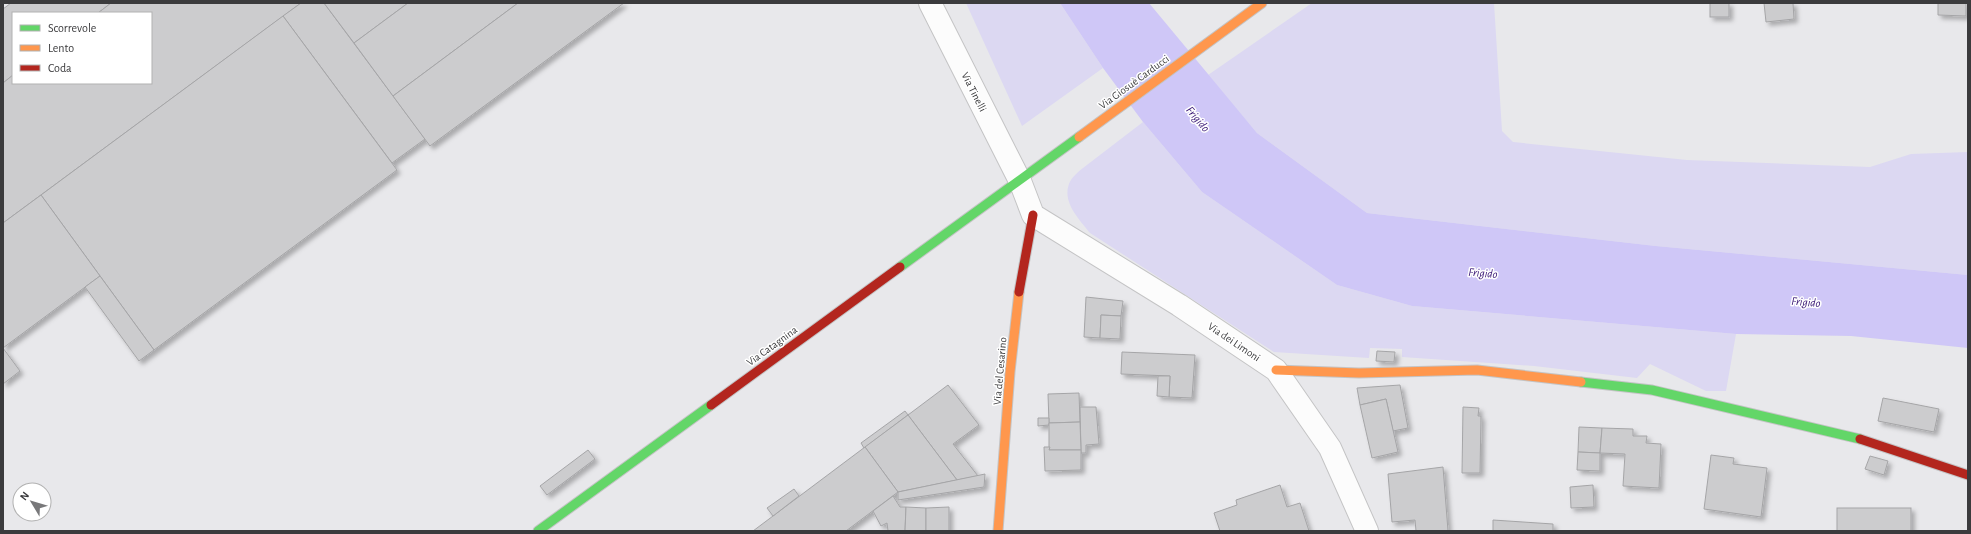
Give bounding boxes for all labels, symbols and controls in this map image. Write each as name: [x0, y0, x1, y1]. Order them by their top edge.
legend: [12, 12, 152, 84]
text: Scorrevole: [48, 22, 96, 34]
text: Lento: [48, 42, 74, 54]
street label: Via Giosuè Carducci: [1097, 53, 1171, 111]
text: Coda: [48, 62, 72, 74]
street label: Via Tinelli: [959, 70, 989, 114]
water label: Frigido: [1184, 104, 1212, 134]
water label: Frigido: [1468, 266, 1498, 280]
water label: Frigido: [1791, 295, 1821, 309]
street label: Via dei Limoni: [1206, 320, 1262, 364]
street label: Via Catagnina: [745, 324, 799, 368]
street label: Via del Cesarino: [992, 337, 1008, 405]
north arrow: [12, 482, 52, 522]
text: N: [18, 490, 31, 503]

